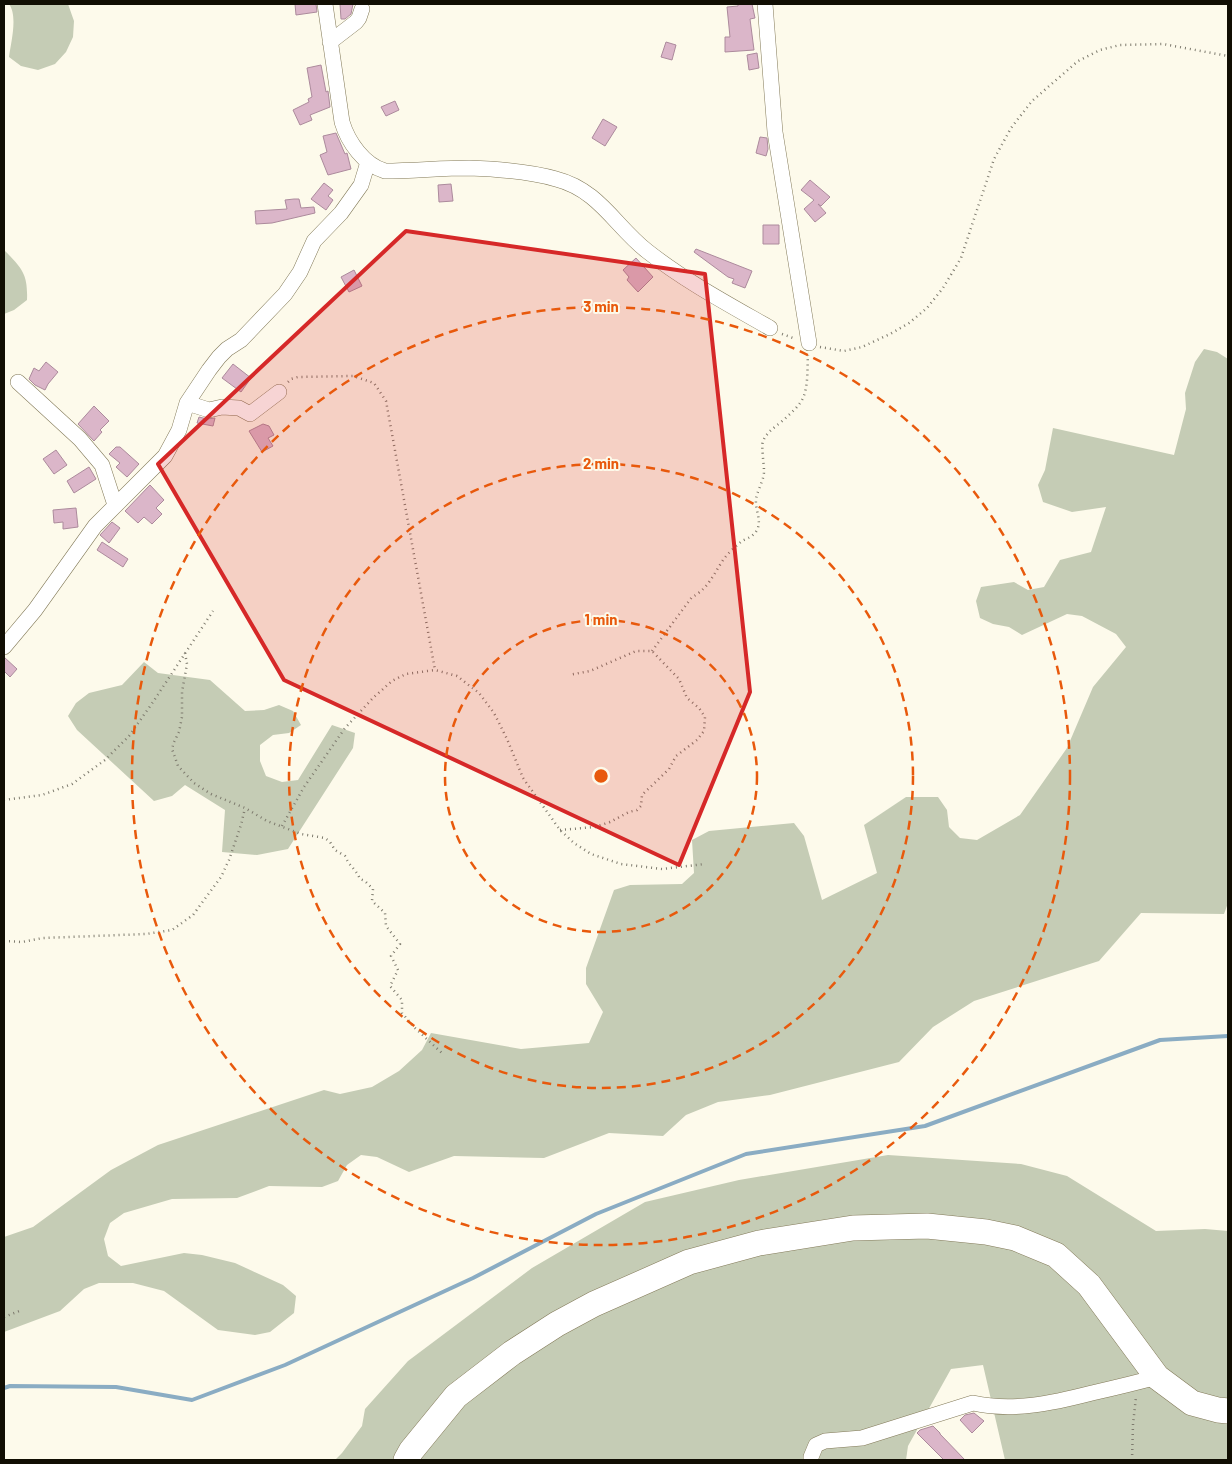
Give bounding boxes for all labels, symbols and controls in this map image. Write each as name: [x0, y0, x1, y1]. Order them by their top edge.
text: 3 min: [583, 297, 619, 315]
text: 2 min: [583, 454, 619, 472]
text: 1 min: [585, 610, 617, 628]
centre of rings: [592, 767, 610, 785]

